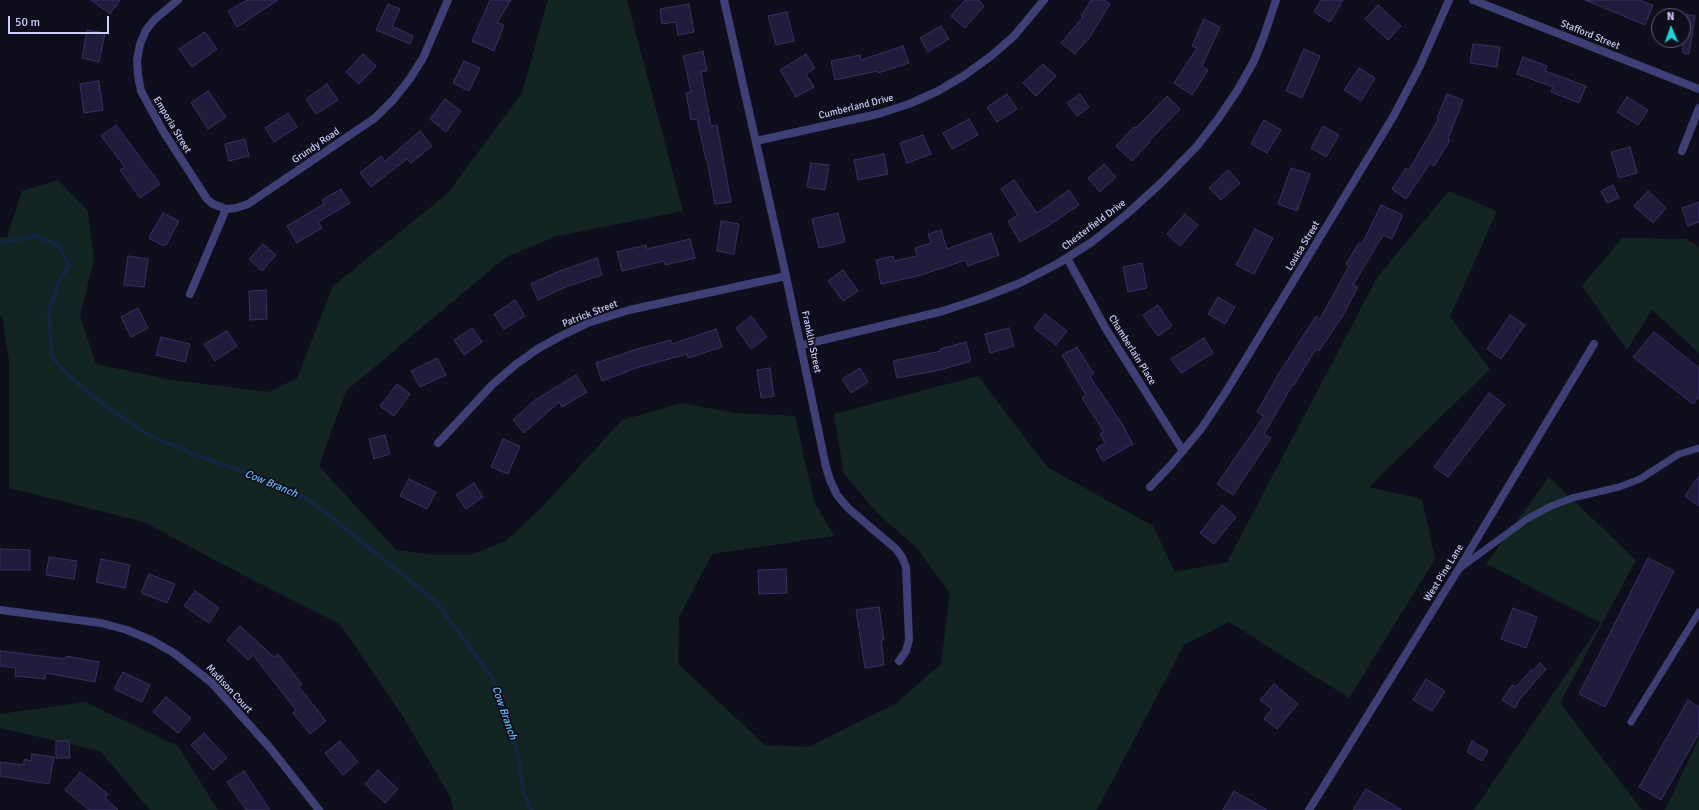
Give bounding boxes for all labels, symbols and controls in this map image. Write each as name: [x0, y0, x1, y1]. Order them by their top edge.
scale bar: [10, 8, 111, 34]
north arrow: [1651, 8, 1691, 48]
text: N: [1667, 10, 1675, 23]
text: 50 m: [15, 15, 40, 30]
street label: Stafford Street: [1559, 18, 1621, 52]
street label: Cumberland Drive: [817, 92, 895, 122]
street label: Emporia Street: [150, 94, 194, 156]
street label: Grundy Road: [290, 126, 342, 166]
street label: Chesterfield Drive: [1060, 197, 1128, 253]
street label: Louisa Street: [1283, 219, 1323, 273]
street label: Patrick Street: [561, 298, 619, 330]
street label: Franklin Street: [799, 310, 823, 374]
street label: Chamberlain Place: [1106, 313, 1158, 387]
water label: Cow Branch: [243, 467, 299, 501]
street label: West Pine Lane: [1422, 542, 1466, 604]
street label: Madison Court: [203, 662, 255, 716]
water label: Cow Branch: [489, 684, 519, 742]

